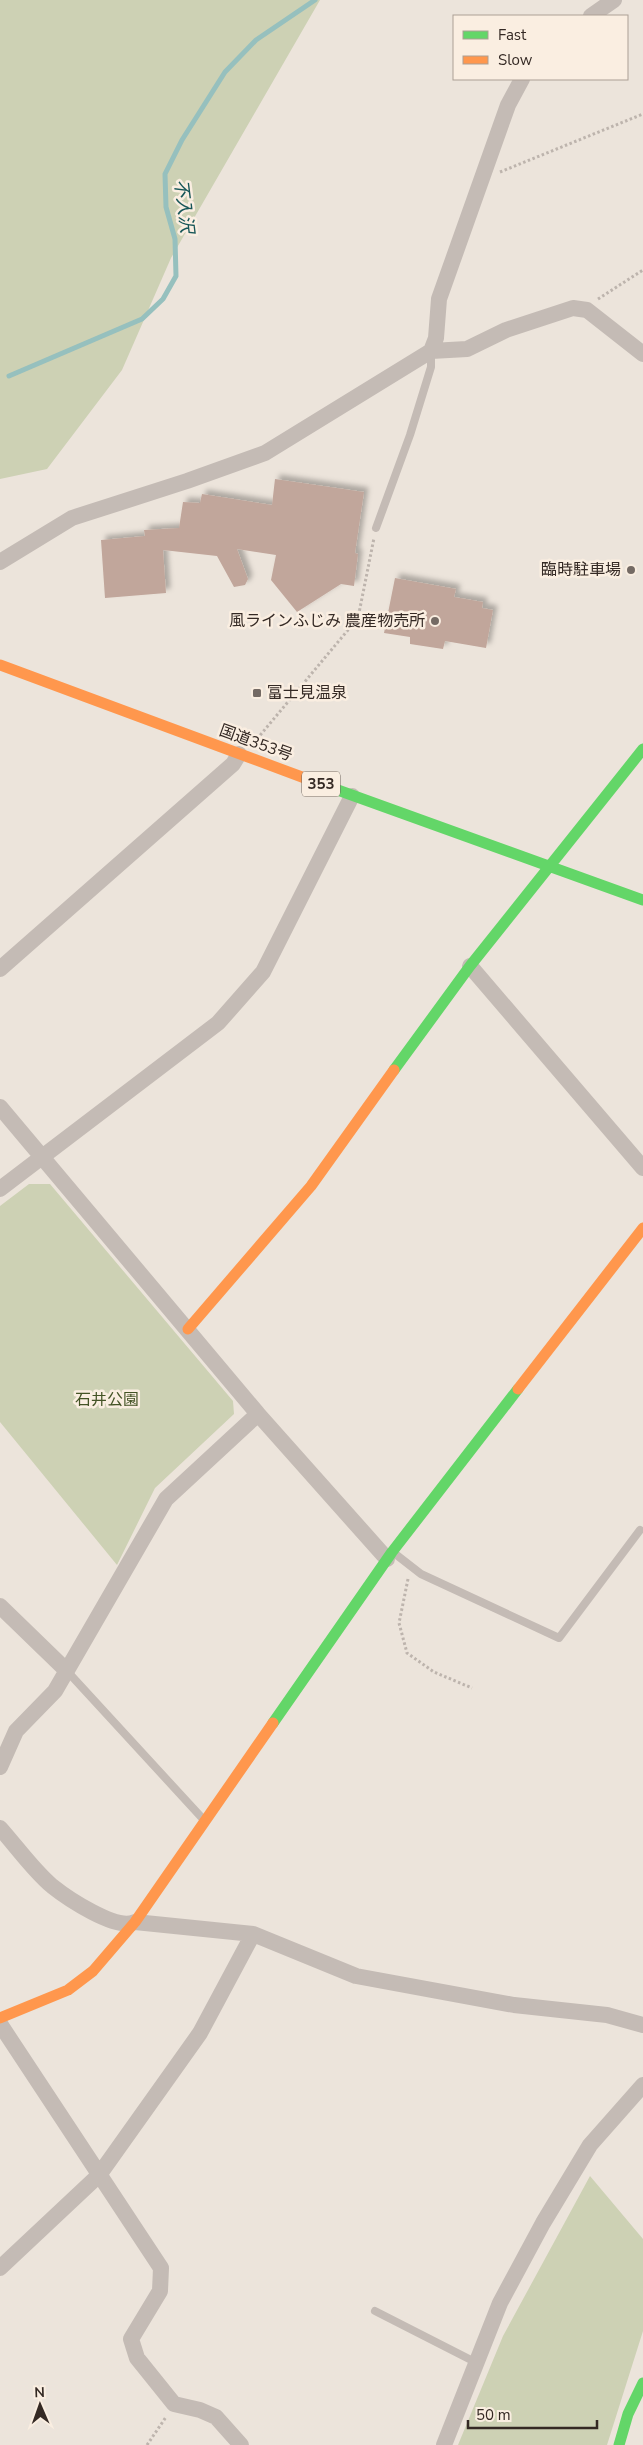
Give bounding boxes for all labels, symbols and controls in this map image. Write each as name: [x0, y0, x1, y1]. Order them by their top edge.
legend: [453, 15, 628, 80]
text: Fast: [498, 25, 527, 45]
text: Slow: [498, 50, 533, 70]
water label: 不入沢: [169, 178, 199, 236]
place label: 臨時駐車場: [541, 559, 621, 581]
marker: 臨時駐車場: [625, 564, 637, 576]
place label: 風ラインふじみ 農産物売所: [229, 610, 425, 632]
marker: 風ラインふじみ 農産物売所: [429, 615, 441, 627]
place label: 富士見温泉: [267, 682, 347, 704]
marker: 富士見温泉: [251, 687, 263, 699]
street label: 国道353号: [216, 720, 296, 766]
road number: 353: [302, 772, 340, 796]
park label: 石井公園: [75, 1389, 139, 1411]
north arrow: [15, 2380, 65, 2430]
text: N: [34, 2383, 45, 2402]
scale bar: [468, 2398, 597, 2430]
text: 50 m: [476, 2405, 511, 2425]

